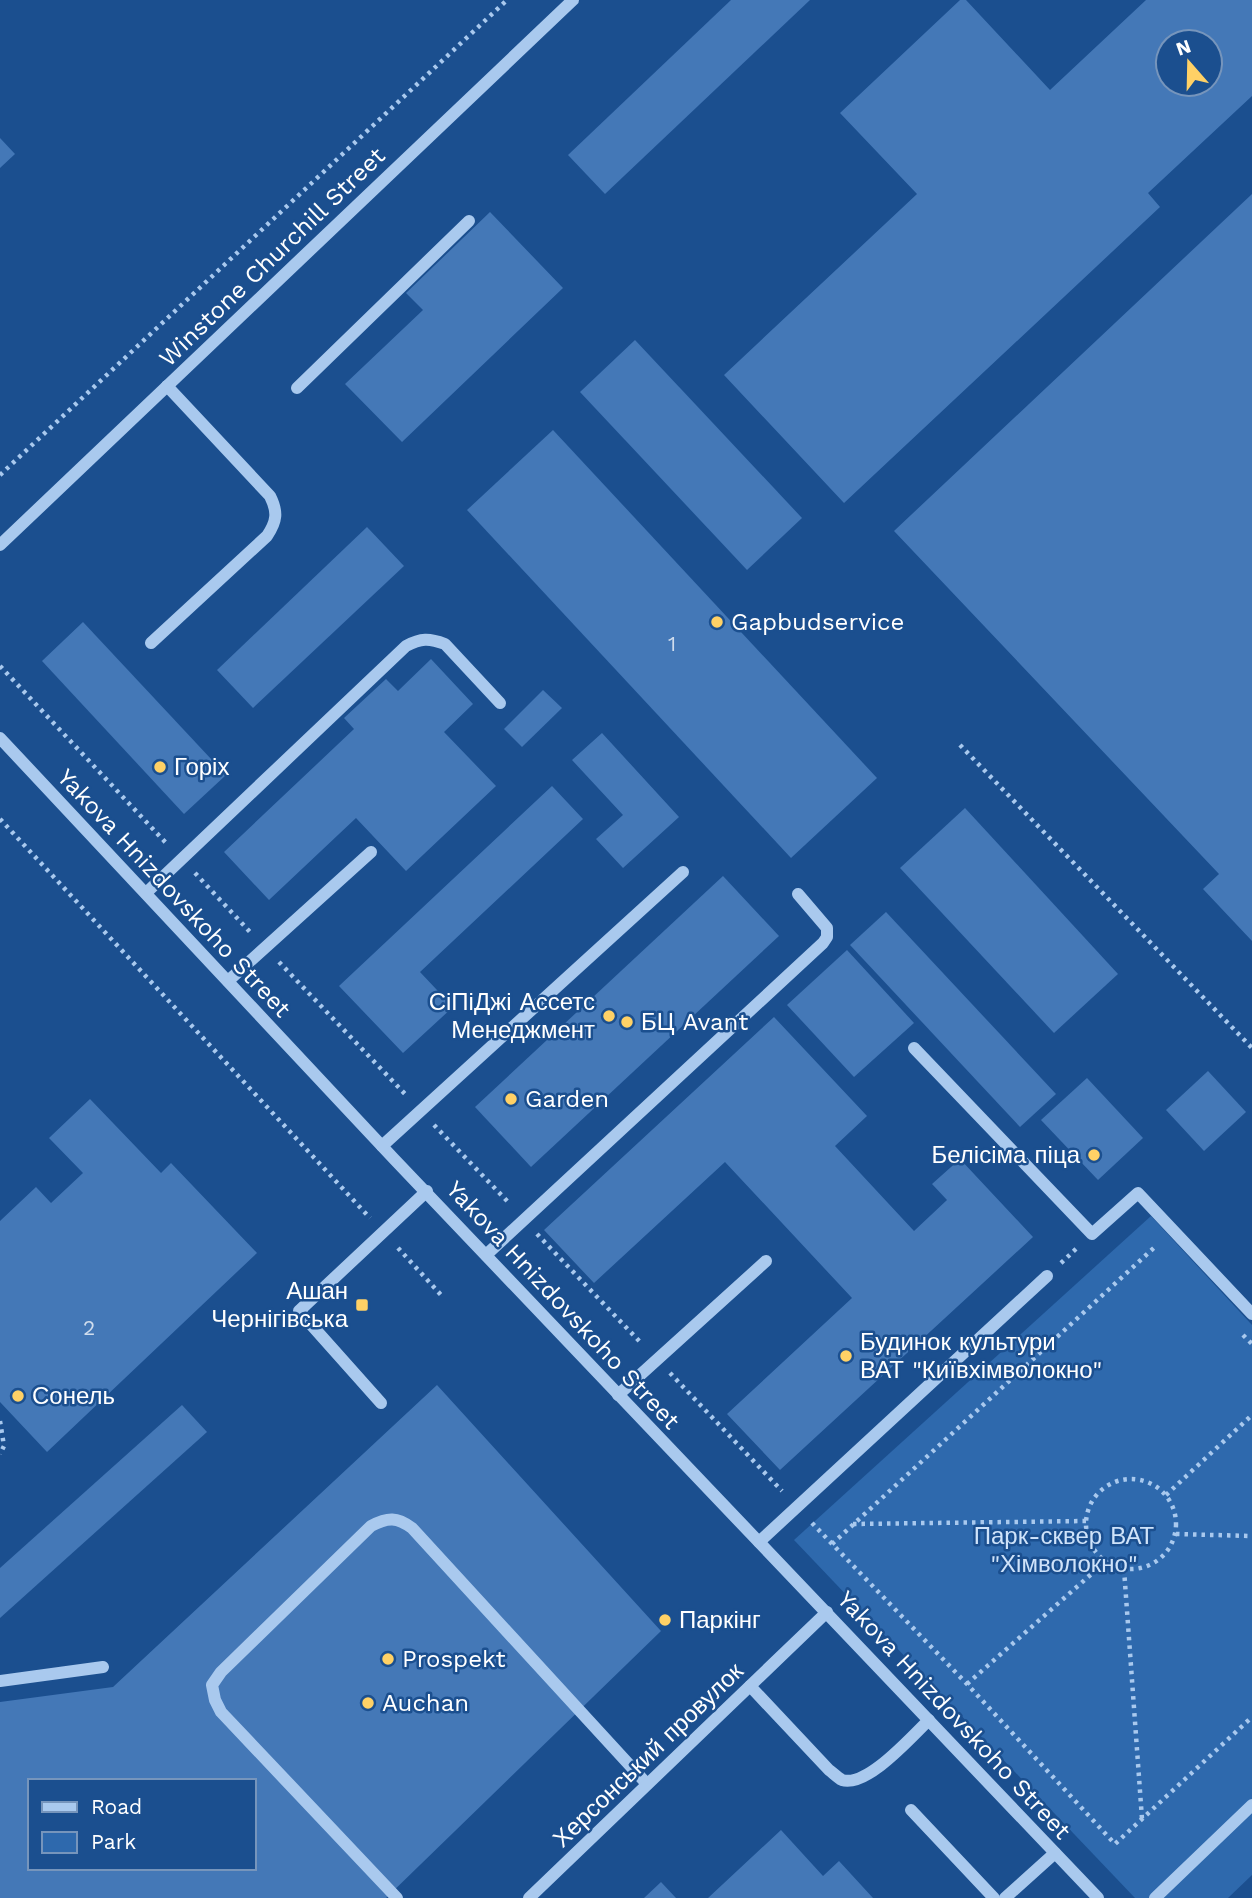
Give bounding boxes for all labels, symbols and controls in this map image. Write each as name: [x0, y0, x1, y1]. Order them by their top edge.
north arrow: [1154, 28, 1224, 98]
text: N: [1173, 34, 1194, 61]
street label: Winstone Churchill Street: [153, 142, 391, 372]
place label: Gapbudservice: [731, 608, 904, 636]
marker: Gapbudservice: [709, 614, 725, 630]
house number: 1: [668, 631, 676, 656]
place label: Горіх: [174, 753, 229, 781]
marker: Горіх: [152, 759, 168, 775]
street label: Yakova Hnizdovskoho Street: [52, 763, 296, 1023]
place label: СіПіДжі Ассетс Менеджмент: [429, 988, 595, 1044]
marker: СіПіДжі Ассетс Менеджмент: [601, 1008, 617, 1024]
place label: БЦ Avant: [641, 1008, 748, 1036]
marker: БЦ Avant: [619, 1014, 635, 1030]
place label: Garden: [525, 1085, 609, 1113]
marker: Garden: [503, 1091, 519, 1107]
place label: Белісіма піца: [932, 1141, 1081, 1169]
marker: Белісіма піца: [1086, 1147, 1102, 1163]
street label: Yakova Hnizdovskoho Street: [441, 1175, 685, 1435]
place label: Ашан Чернігівська: [211, 1277, 349, 1333]
marker: Ашан Чернігівська: [354, 1297, 370, 1313]
house number: 2: [83, 1315, 95, 1340]
place label: Будинок культури ВАТ "Київхімволокно": [860, 1328, 1102, 1384]
marker: Будинок культури ВАТ "Київхімволокно": [838, 1348, 854, 1364]
place label: Сонель: [32, 1382, 115, 1410]
marker: Сонель: [10, 1388, 26, 1404]
park label: Парк-сквер ВАТ "Хімволокно": [974, 1522, 1155, 1578]
street label: Yakova Hnizdovskoho Street: [832, 1585, 1076, 1845]
place label: Паркінг: [679, 1606, 761, 1634]
marker: Паркінг: [657, 1612, 673, 1628]
place label: Prospekt: [402, 1645, 506, 1673]
marker: Prospekt: [380, 1651, 396, 1667]
street label: Херсонський провулок: [547, 1657, 749, 1853]
place label: Auchan: [382, 1689, 469, 1717]
marker: Auchan: [360, 1695, 376, 1711]
legend: [28, 1779, 256, 1870]
text: Road: [91, 1794, 142, 1819]
text: Park: [91, 1829, 136, 1854]

